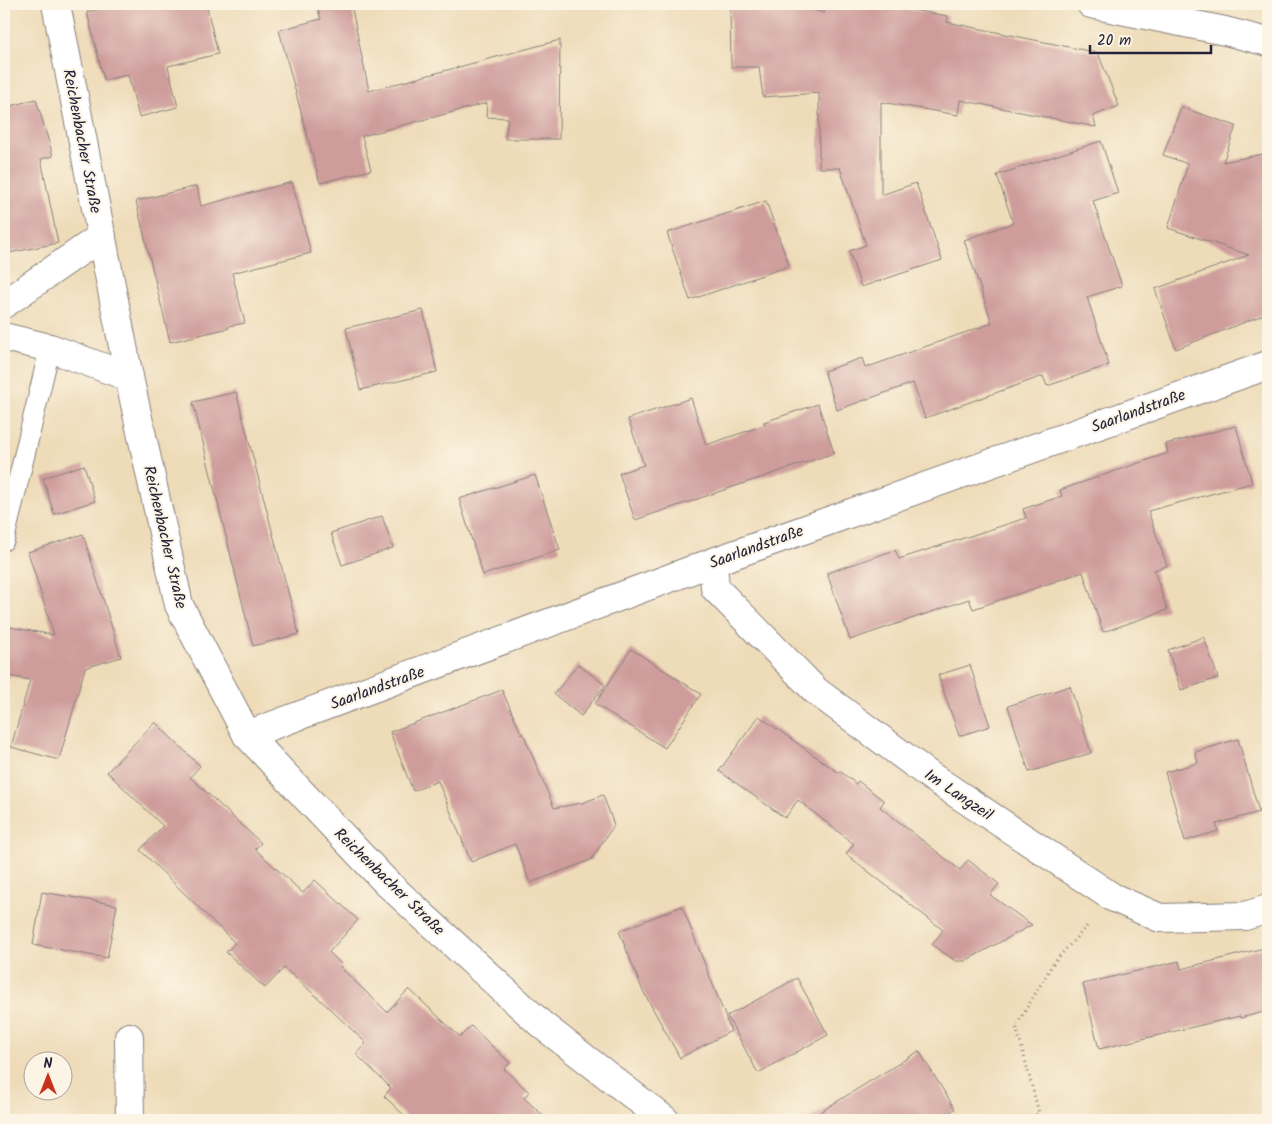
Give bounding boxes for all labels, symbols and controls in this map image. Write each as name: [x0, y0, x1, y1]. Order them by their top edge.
scale bar: [1090, 22, 1211, 54]
text: 20 m: [1097, 29, 1131, 53]
street label: Reichenbacher Straße: [55, 67, 108, 215]
street label: Saarlandstraße: [1088, 383, 1189, 440]
street label: Reichenbacher Straße: [136, 463, 193, 611]
street label: Saarlandstraße: [706, 519, 807, 576]
street label: Saarlandstraße: [327, 660, 428, 717]
street label: Im Langzeil: [919, 763, 998, 828]
street label: Reichenbacher Straße: [328, 822, 450, 942]
north arrow: [22, 1052, 72, 1102]
text: N: [44, 1053, 53, 1075]

